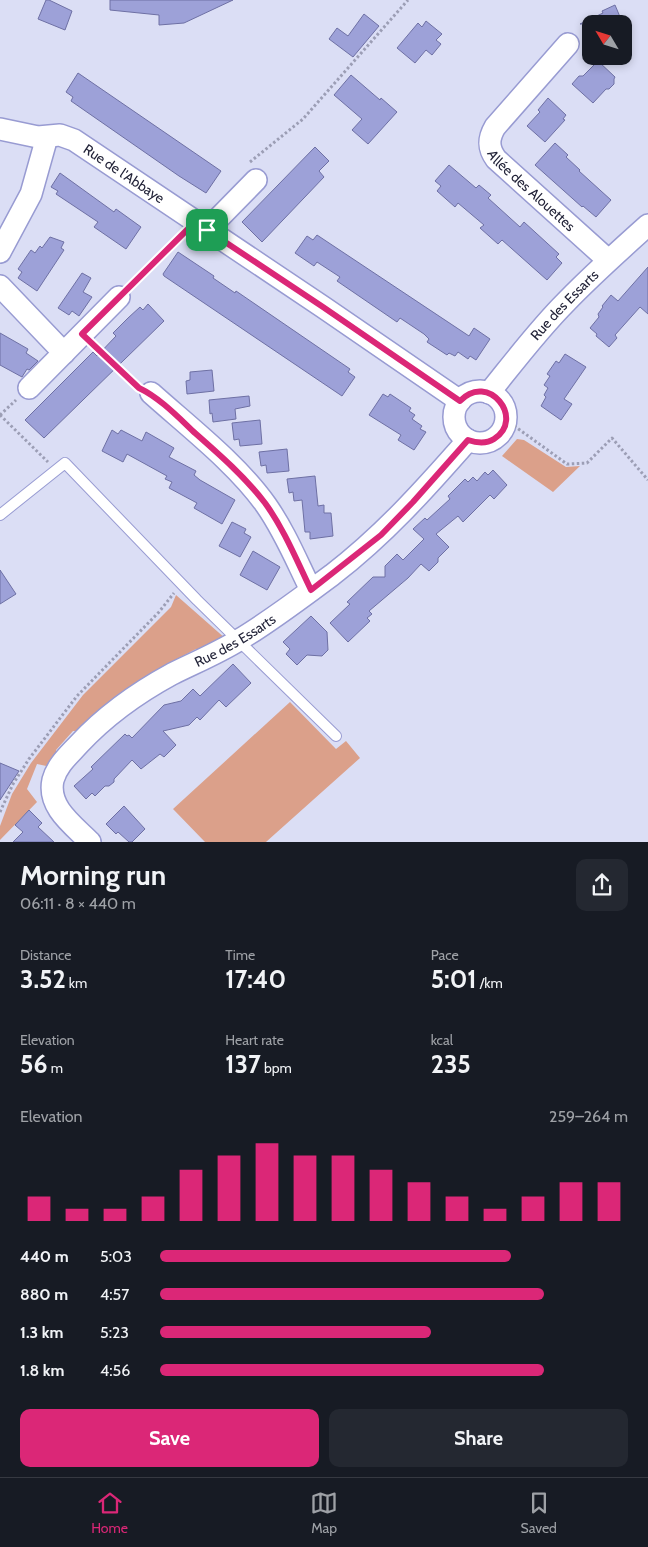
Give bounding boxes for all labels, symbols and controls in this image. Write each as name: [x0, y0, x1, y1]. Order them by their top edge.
north arrow: [582, 15, 632, 65]
map controls: [582, 15, 632, 65]
street label: Rue de l'Abbaye: [80, 140, 168, 207]
street label: Allée des Alouettes: [483, 147, 579, 235]
pin: [186, 209, 228, 251]
icon: arrive: [193, 216, 221, 244]
street label: Rue des Essarts: [526, 266, 602, 344]
street label: Rue des Essarts: [191, 610, 279, 671]
text: Morning run: [20, 858, 166, 892]
button: share: [576, 859, 628, 911]
text: 06:11 · 8 × 440 m: [20, 894, 136, 913]
text: Distance: [20, 946, 72, 964]
text: Time: [225, 946, 255, 964]
text: Pace: [431, 946, 459, 964]
text: 3.52: [20, 964, 66, 994]
text: 17:40: [225, 964, 286, 994]
text: 5:01: [431, 964, 477, 994]
text: km: [66, 974, 87, 992]
text: /km: [477, 974, 503, 992]
text: Elevation: [20, 1031, 75, 1049]
text: Heart rate: [225, 1031, 284, 1049]
text: kcal: [431, 1031, 453, 1049]
text: 56: [20, 1049, 47, 1079]
text: 137: [225, 1049, 261, 1079]
text: 235: [431, 1049, 471, 1079]
text: m: [47, 1059, 63, 1077]
text: bpm: [261, 1059, 292, 1077]
text: Elevation: [20, 1107, 83, 1126]
text: 259–264 m: [549, 1107, 628, 1126]
text: 440 m: [20, 1247, 69, 1266]
text: 5:03: [100, 1247, 132, 1266]
text: 880 m: [20, 1285, 68, 1304]
text: 4:57: [100, 1285, 129, 1304]
text: 1.3 km: [20, 1323, 63, 1342]
text: 5:23: [100, 1323, 129, 1342]
text: 1.8 km: [20, 1361, 64, 1380]
text: 4:56: [100, 1361, 130, 1380]
button: Save: [20, 1409, 319, 1467]
button: Share: [329, 1409, 628, 1467]
tab: Home: [91, 1489, 128, 1537]
tab: Map: [310, 1489, 338, 1537]
tab: Saved: [521, 1489, 557, 1537]

